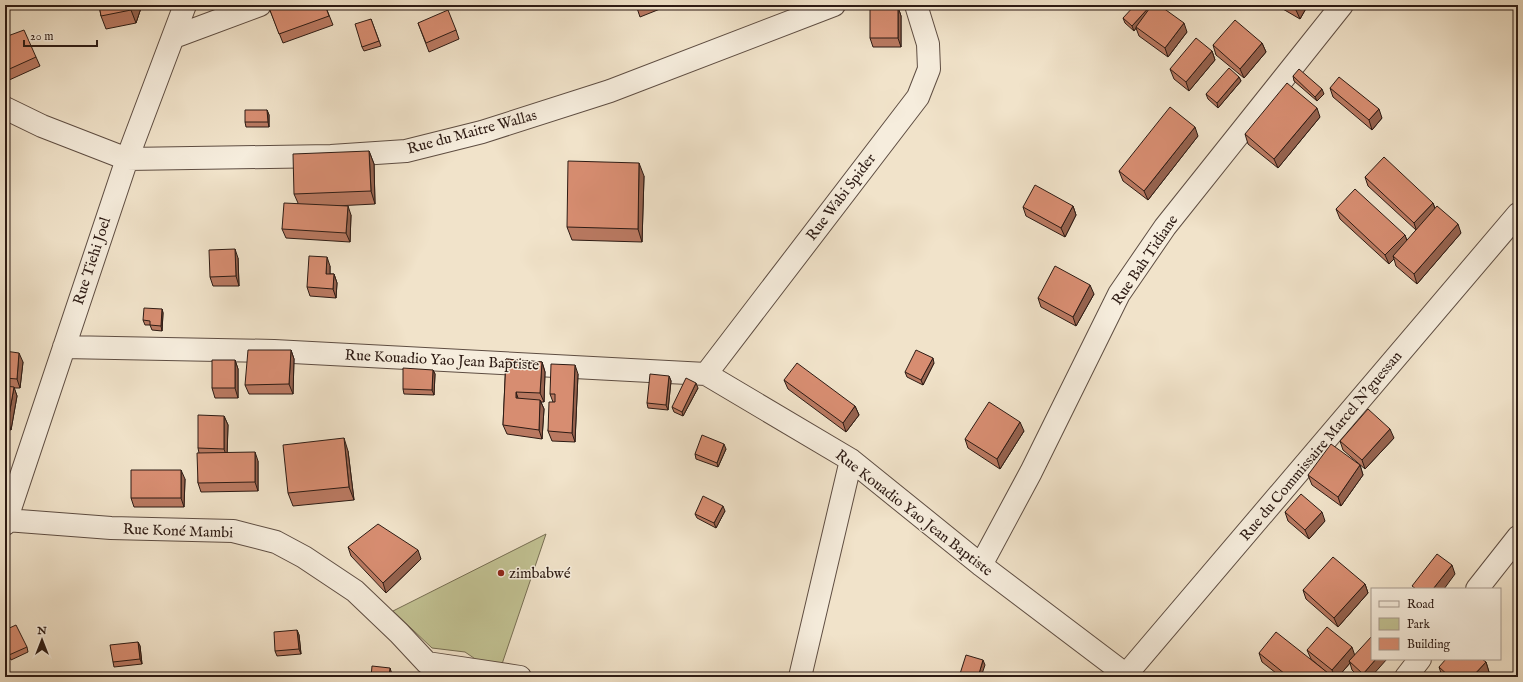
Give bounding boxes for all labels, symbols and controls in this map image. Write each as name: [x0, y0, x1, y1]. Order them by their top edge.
scale bar: [24, 22, 97, 48]
text: 20 m: [30, 29, 53, 44]
street label: Rue du Maitre Wallas: [405, 106, 539, 158]
street label: Rue Wabi Spider: [802, 149, 880, 244]
street label: Rue Bah Tidiane: [1108, 211, 1182, 309]
street label: Rue Tiehi Joel: [69, 214, 115, 307]
street label: Rue Kouadio Yao Jean Baptiste: [344, 345, 540, 375]
street label: Rue du Commissaire Marcel N'guessan: [1236, 347, 1406, 545]
street label: Rue Kouadio Yao Jean Baptiste: [831, 446, 997, 580]
street label: Rue Koné Mambi: [123, 520, 233, 542]
place label: zimbabwé: [509, 564, 571, 583]
marker: zimbabwé: [496, 568, 506, 578]
legend: [1371, 588, 1501, 660]
text: Road: [1407, 597, 1435, 612]
text: Park: [1407, 617, 1430, 632]
north arrow: [22, 620, 62, 660]
text: N: [36, 624, 47, 638]
text: Building: [1407, 637, 1451, 652]

